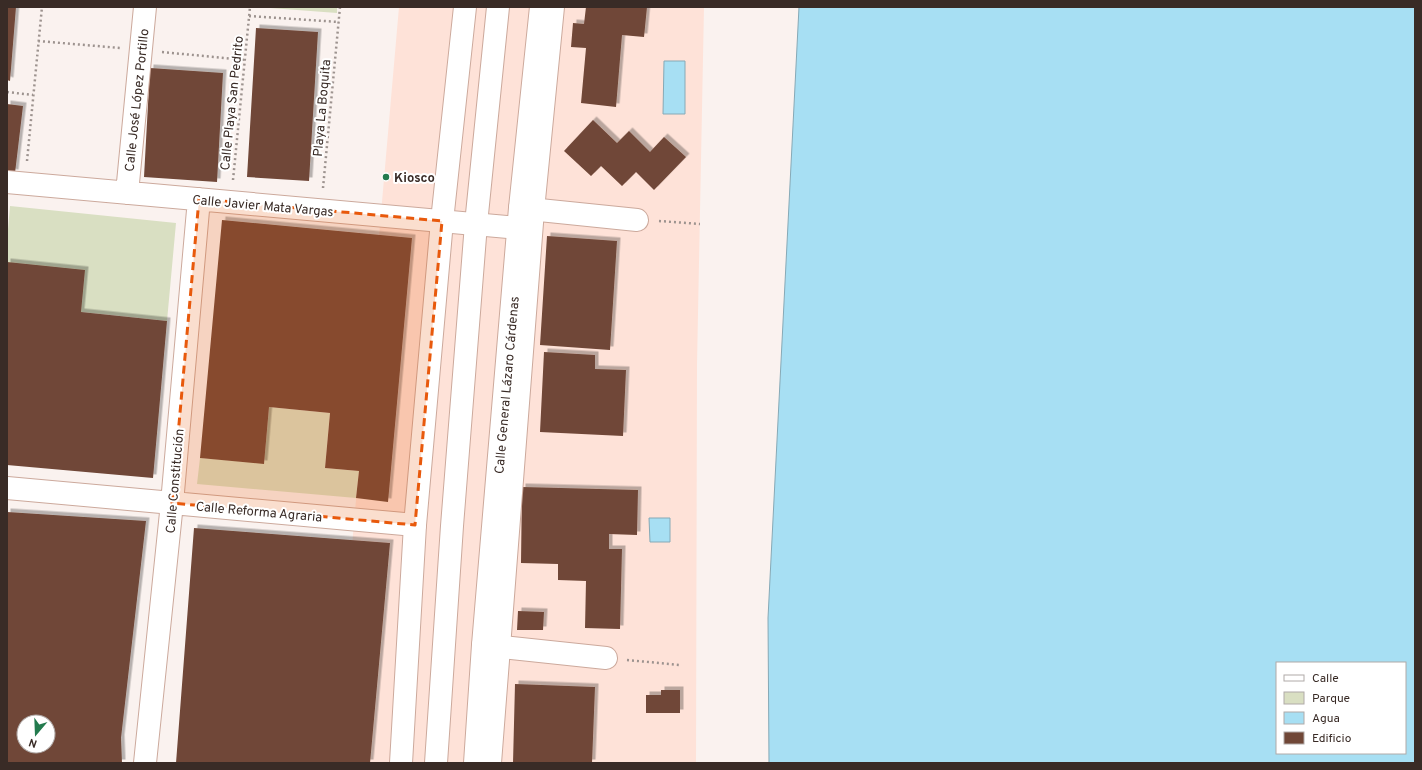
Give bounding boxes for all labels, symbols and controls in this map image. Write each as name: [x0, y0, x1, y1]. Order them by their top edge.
street label: Calle José López Portillo: [123, 28, 153, 172]
street label: Calle Playa San Pedrito: [218, 35, 248, 171]
street label: Playa La Boquita: [311, 59, 335, 158]
place label: Kiosco: [394, 171, 435, 187]
marker: Kiosco: [381, 172, 391, 182]
street label: Calle Javier Mata Vargas: [192, 193, 334, 221]
street label: Calle General Lázaro Cárdenas: [492, 296, 524, 475]
street label: Calle Constitución: [163, 428, 189, 534]
street label: Calle Reforma Agraria: [195, 499, 323, 526]
legend: [1276, 662, 1406, 754]
text: Calle: [1312, 671, 1339, 687]
text: Parque: [1312, 691, 1350, 707]
text: Agua: [1312, 711, 1340, 727]
north arrow: [16, 714, 56, 754]
text: Edificio: [1312, 731, 1352, 747]
text: N: [27, 735, 39, 750]

